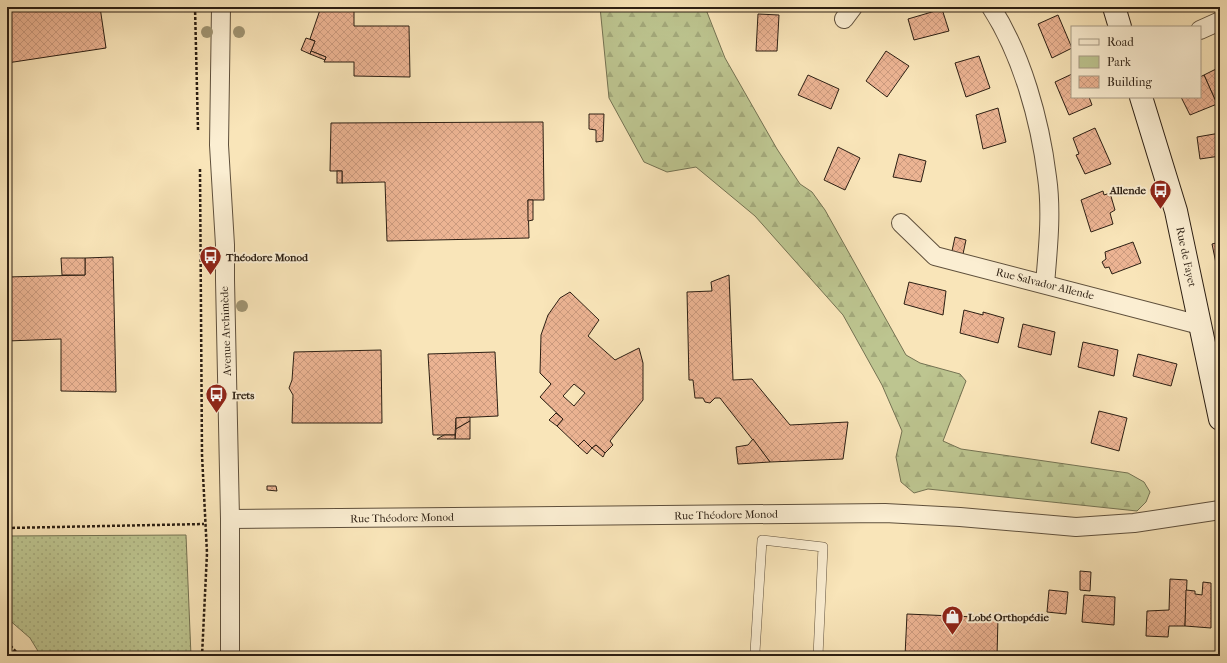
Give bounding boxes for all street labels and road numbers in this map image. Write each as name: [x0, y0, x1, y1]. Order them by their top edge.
street label: Rue de Fayet: [1173, 226, 1199, 288]
street label: Rue Salvador Allende: [995, 265, 1096, 303]
street label: Avenue Archimède: [218, 285, 234, 377]
street label: Rue Théodore Monod: [674, 508, 779, 522]
street label: Rue Théodore Monod: [350, 511, 455, 525]

